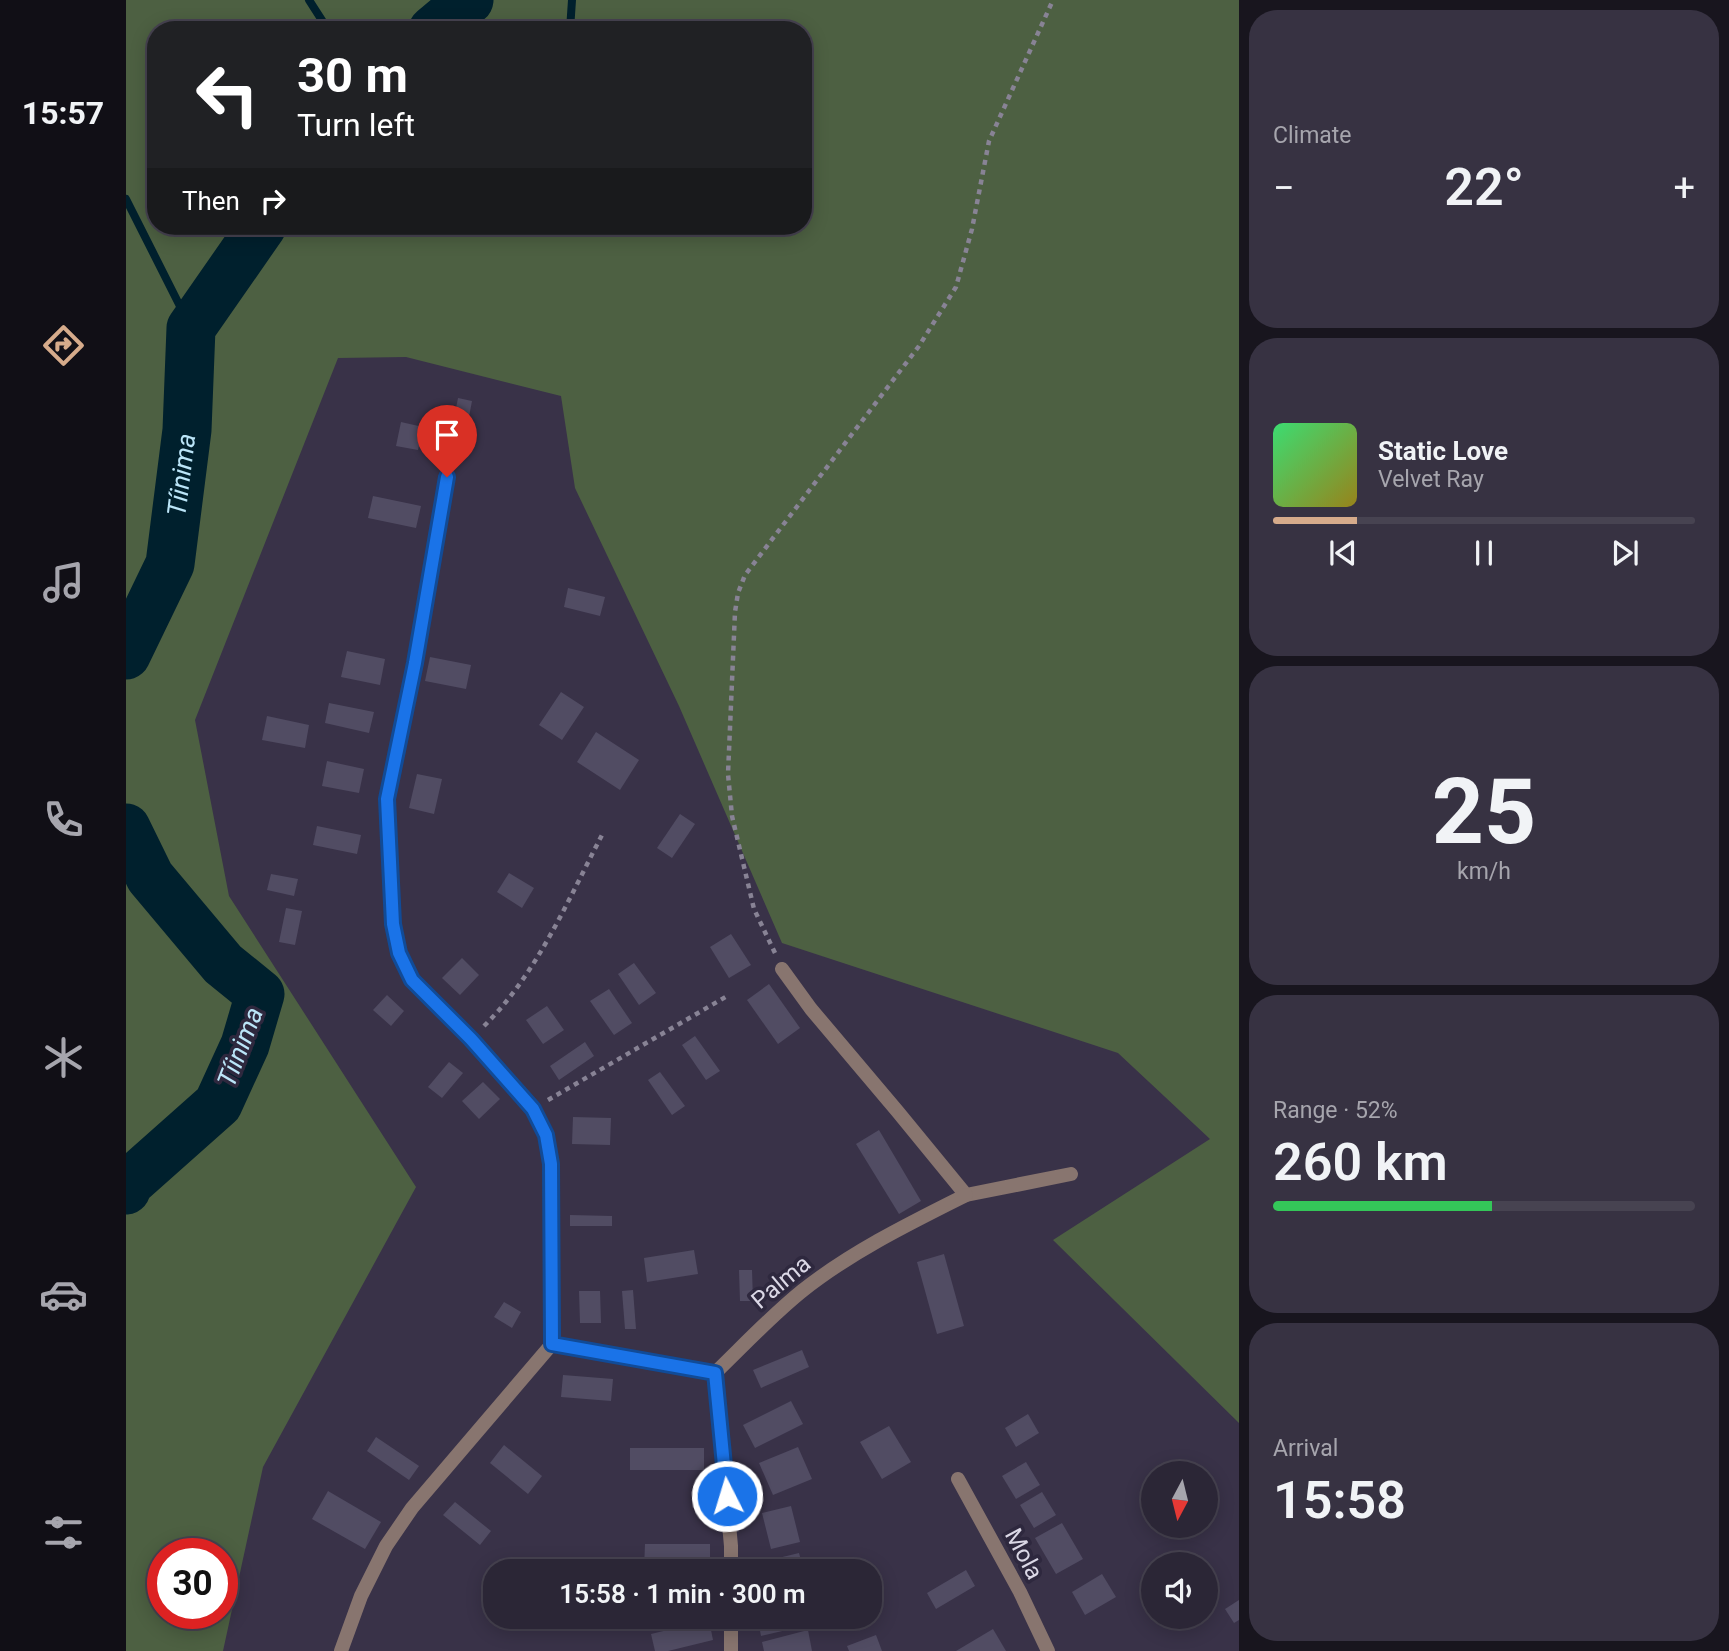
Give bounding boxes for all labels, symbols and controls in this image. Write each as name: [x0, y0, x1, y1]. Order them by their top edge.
text: 30 m: [297, 47, 408, 104]
icon: left: [182, 49, 273, 140]
text: 15:57: [22, 94, 104, 132]
text: Turn left: [297, 106, 415, 144]
text: Climate: [1273, 122, 1352, 149]
text: 22°: [1444, 157, 1524, 218]
text: −: [1273, 166, 1295, 210]
text: +: [1673, 166, 1695, 210]
icon: right: [254, 182, 292, 220]
text: Then: [182, 186, 240, 216]
icon: directions: [39, 321, 88, 370]
pin: [417, 405, 477, 477]
icon: arrive: [428, 416, 466, 454]
water label: Tíinima: [161, 432, 201, 518]
text: Static Love: [1378, 436, 1508, 466]
text: Velvet Ray: [1378, 466, 1484, 493]
icon: previous: [1324, 534, 1362, 572]
icon: pause: [1465, 534, 1503, 572]
icon: next: [1606, 534, 1644, 572]
icon: music: [39, 558, 88, 607]
text: 25: [1432, 759, 1536, 865]
icon: phone: [39, 795, 88, 844]
text: km/h: [1457, 858, 1511, 885]
water label: Tíinima: [211, 1003, 269, 1091]
icon: climate: [39, 1033, 88, 1082]
text: Range · 52%: [1273, 1097, 1398, 1124]
text: 260 km: [1273, 1132, 1448, 1193]
street label: Palma: [746, 1249, 816, 1315]
icon: car: [39, 1270, 88, 1319]
text: Arrival: [1273, 1435, 1338, 1462]
position arrow: [690, 1459, 764, 1533]
north arrow: [1141, 1461, 1218, 1538]
map controls: [1141, 1461, 1218, 1629]
text: 15:58: [1273, 1470, 1406, 1531]
icon: filters: [39, 1508, 88, 1557]
street label: Mola: [999, 1524, 1049, 1584]
speed limit sign: 30: [147, 1538, 238, 1629]
button: sound: [1141, 1552, 1218, 1629]
text: 15:58 · 1 min · 300 m: [559, 1579, 806, 1609]

